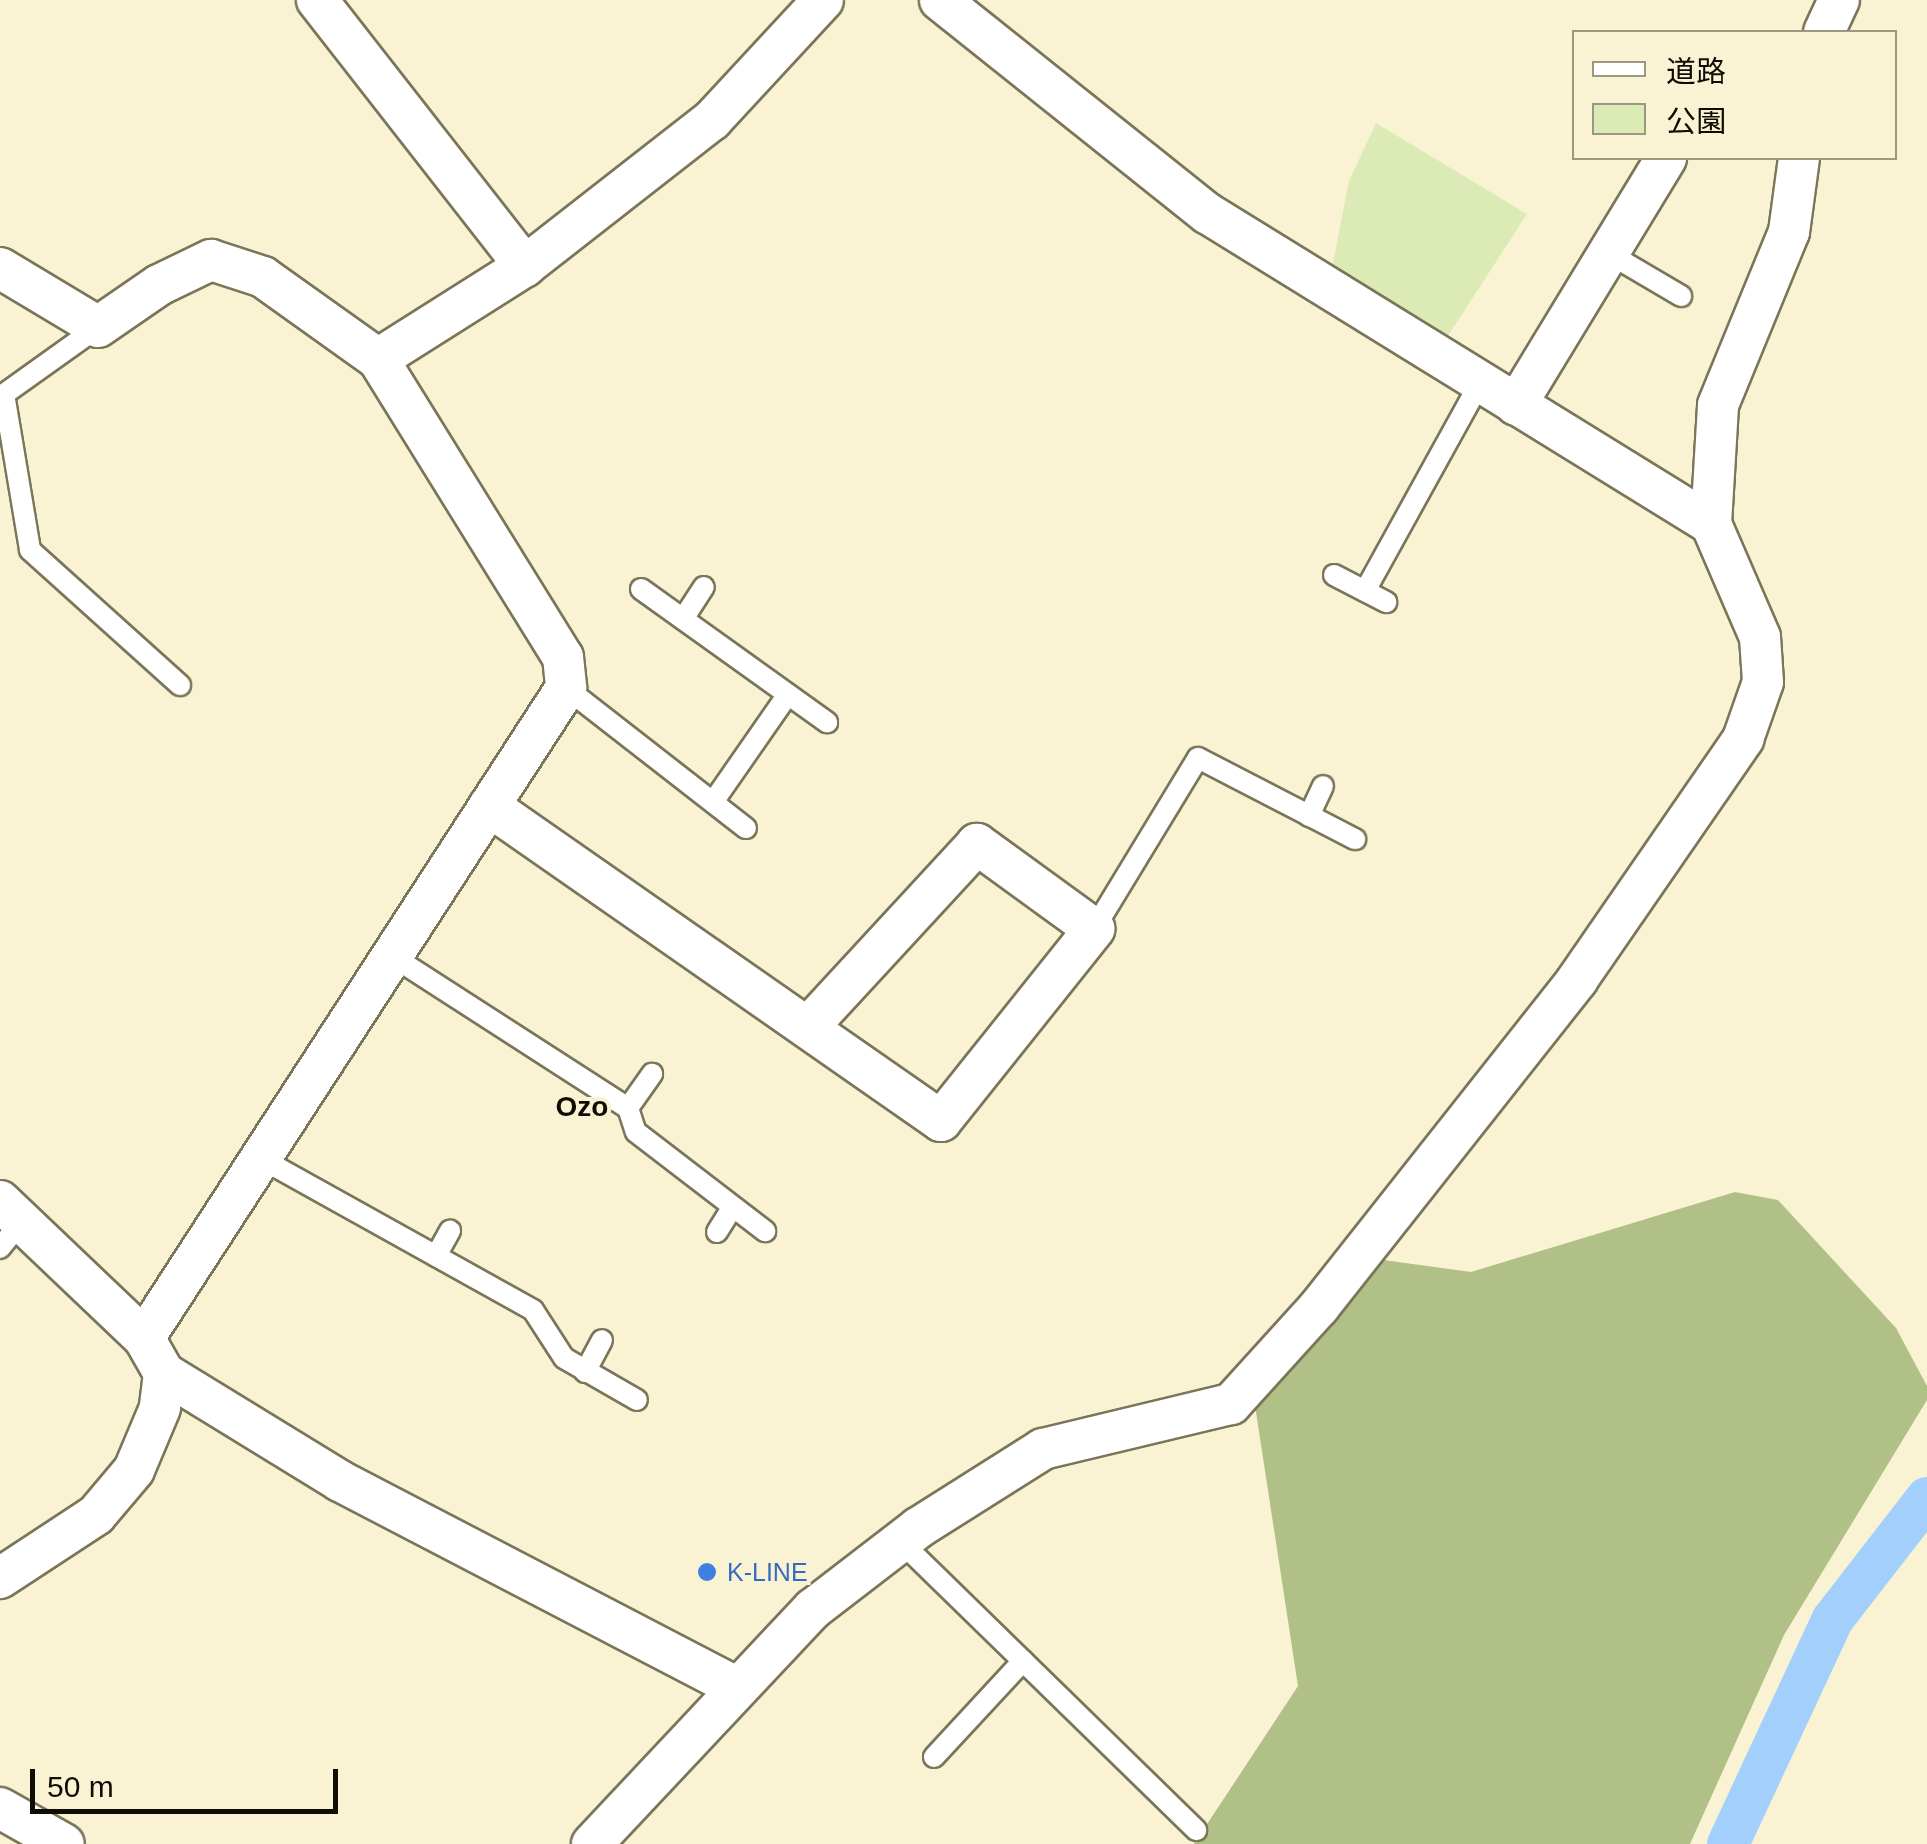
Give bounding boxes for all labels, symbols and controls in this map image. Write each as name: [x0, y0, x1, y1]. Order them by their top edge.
legend: [1572, 30, 1897, 160]
text: 道路: [1666, 55, 1726, 88]
text: 公園: [1666, 105, 1726, 138]
district label: Ozo: [556, 1090, 608, 1124]
place label: K-LINE: [727, 1557, 808, 1587]
marker: K-LINE: [696, 1561, 718, 1583]
scale bar: [35, 1749, 342, 1811]
text: 50 m: [47, 1770, 114, 1803]

